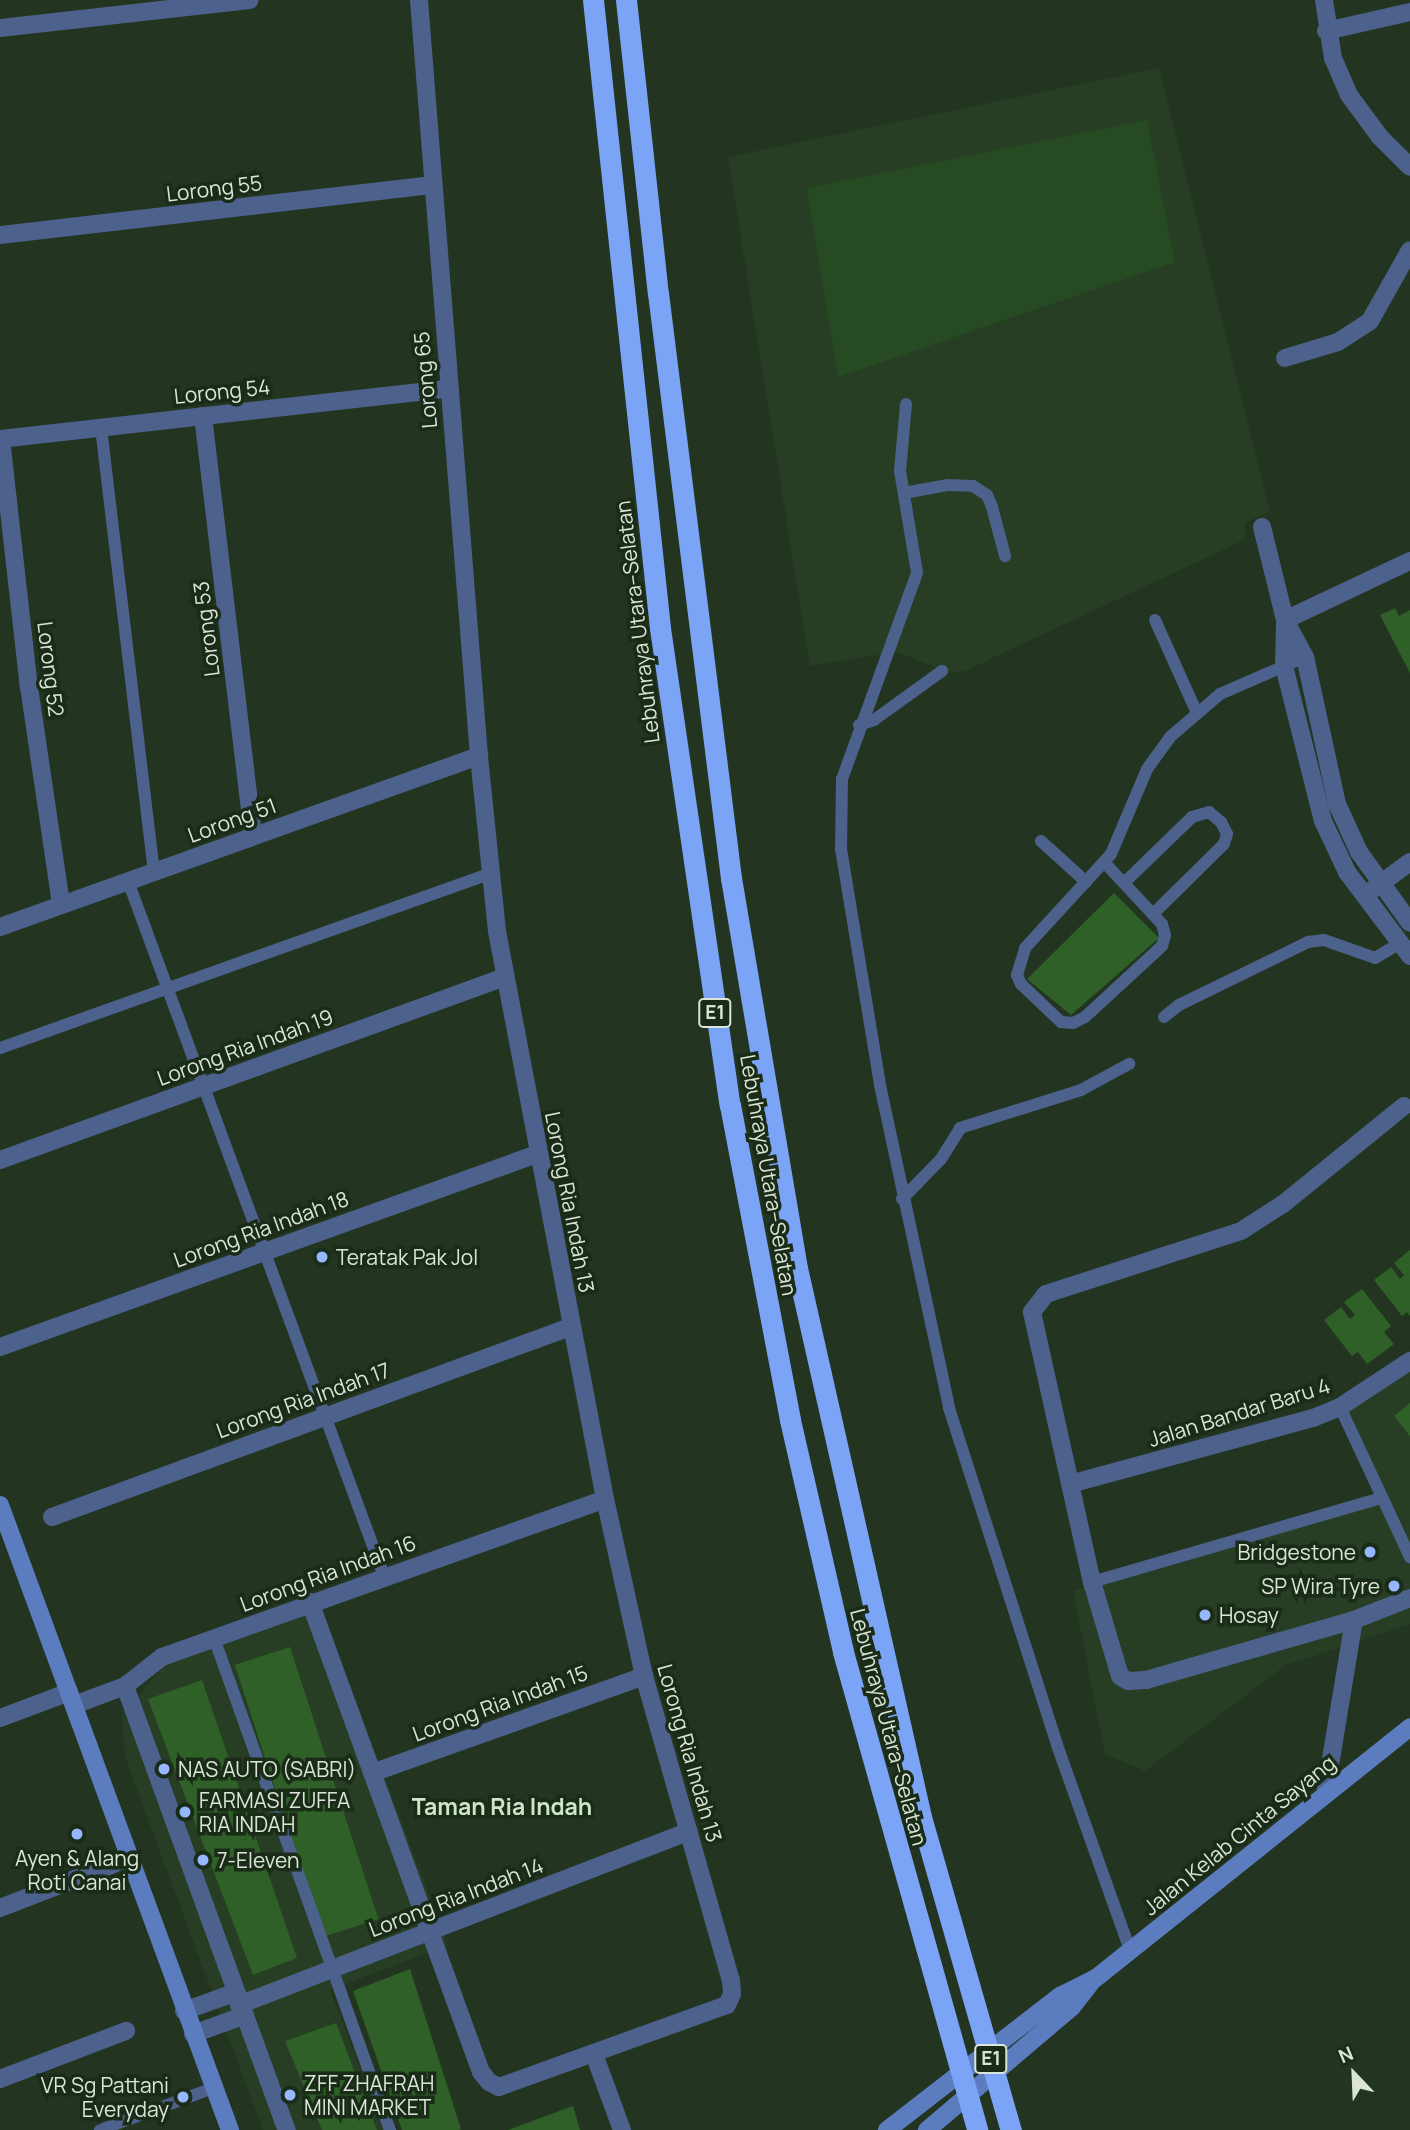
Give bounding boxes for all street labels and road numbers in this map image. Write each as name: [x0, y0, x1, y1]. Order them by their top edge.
street label: Lorong 55: [165, 170, 263, 206]
street label: Lorong 65: [408, 330, 442, 430]
street label: Lorong 54: [173, 373, 271, 409]
street label: Lebuhraya Utara–Selatan: [610, 499, 664, 745]
street label: Lorong 53: [188, 580, 224, 678]
street label: Lorong 52: [33, 620, 69, 718]
street label: Lorong 51: [184, 792, 280, 848]
road number: E1: [698, 998, 732, 1028]
street label: Lorong Ria Indah 19: [154, 1003, 336, 1091]
street label: Lebuhraya Utara–Selatan: [735, 1052, 803, 1298]
street label: Lorong Ria Indah 13: [540, 1109, 600, 1295]
street label: Lorong Ria Indah 18: [170, 1186, 352, 1272]
street label: Lorong Ria Indah 17: [213, 1357, 393, 1443]
street label: Jalan Bandar Baru 4: [1145, 1372, 1333, 1452]
street label: Lorong Ria Indah 16: [237, 1529, 419, 1617]
street label: Lebuhraya Utara–Selatan: [845, 1606, 933, 1848]
street label: Lorong Ria Indah 15: [409, 1660, 591, 1746]
street label: Lorong Ria Indah 13: [653, 1661, 727, 1845]
street label: Jalan Kelab Cinta Sayang: [1138, 1750, 1340, 1920]
street label: Lorong Ria Indah 14: [365, 1852, 547, 1942]
road number: E1: [974, 2044, 1009, 2074]

